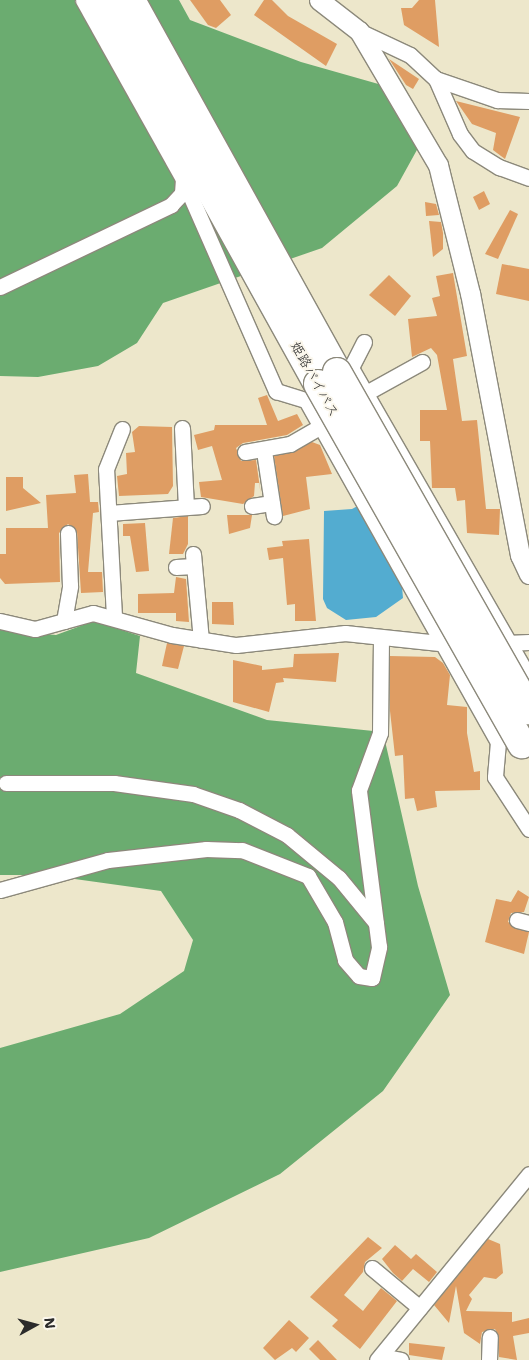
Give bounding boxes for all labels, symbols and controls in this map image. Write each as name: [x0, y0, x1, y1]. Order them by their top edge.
street label: 姫路バイパス: [287, 338, 343, 420]
north arrow: [10, 1300, 60, 1350]
text: N: [40, 1317, 59, 1330]

